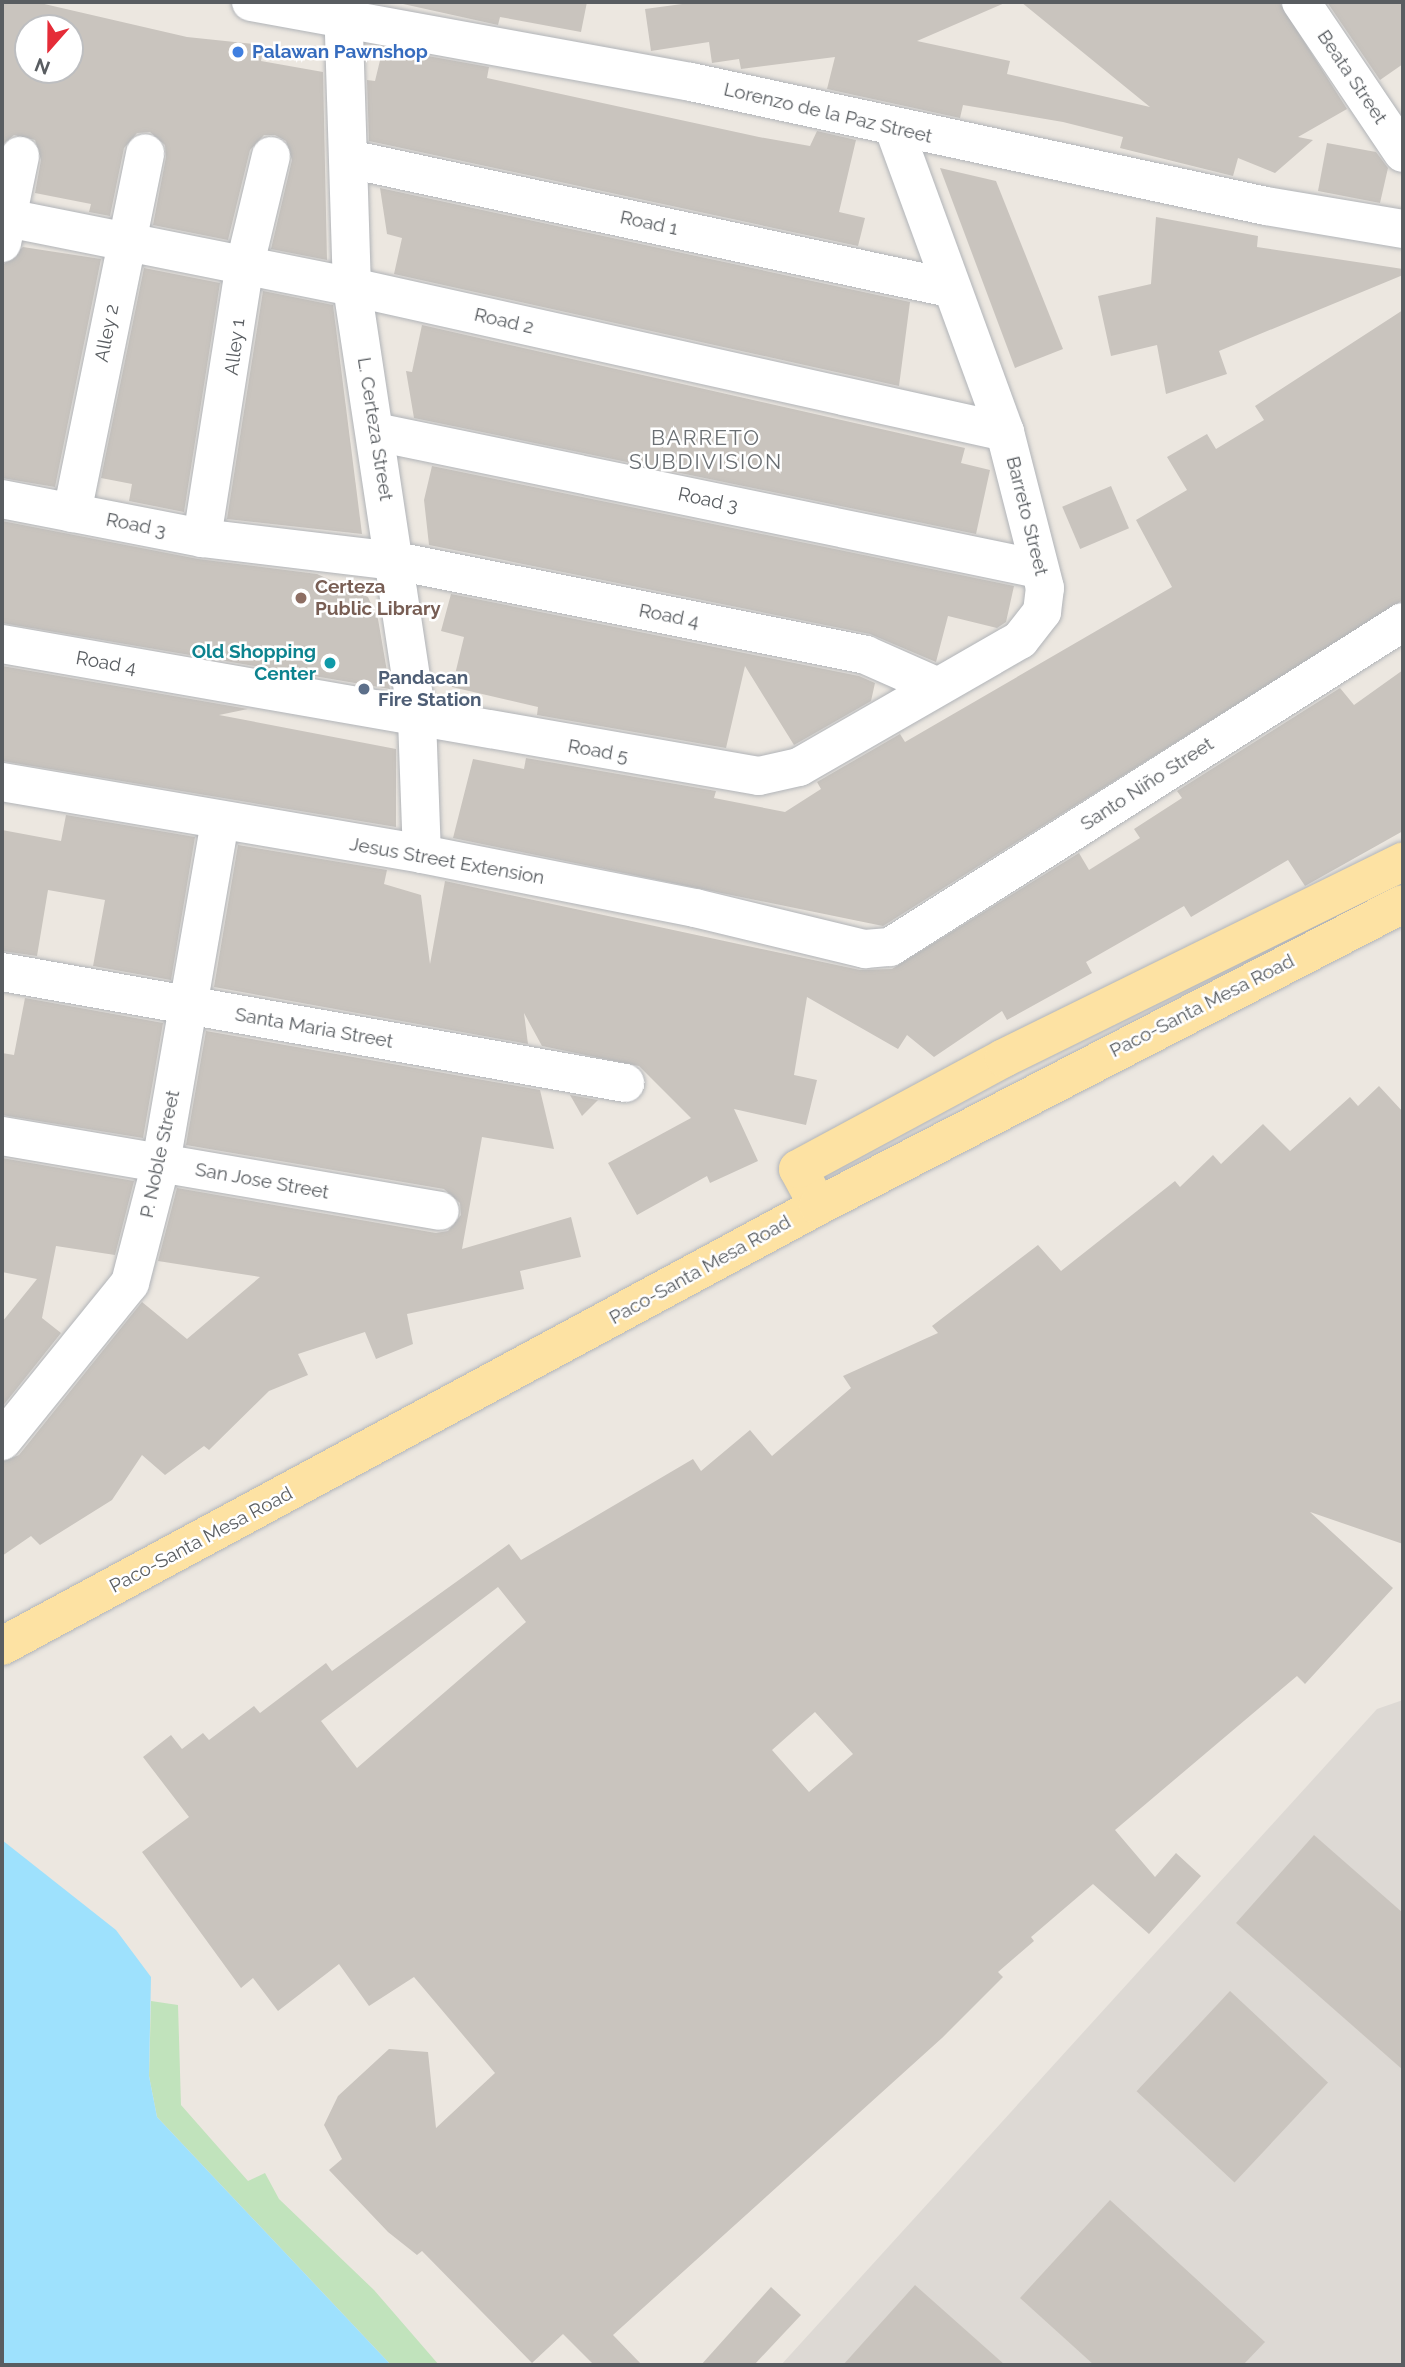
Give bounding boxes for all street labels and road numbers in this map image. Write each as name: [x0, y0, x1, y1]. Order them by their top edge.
street label: Beata Street: [1312, 26, 1392, 128]
street label: Lorenzo de la Paz Street: [722, 78, 934, 148]
street label: Road 1: [618, 206, 680, 240]
street label: Alley 2: [90, 302, 124, 364]
street label: Road 2: [472, 303, 536, 339]
street label: Alley 1: [220, 317, 250, 377]
street label: L. Certeza Street: [352, 356, 398, 502]
street label: Barreto Street: [1001, 454, 1053, 578]
street label: Road 3: [676, 483, 740, 517]
street label: Road 3: [104, 508, 168, 542]
street label: Road 4: [637, 599, 701, 633]
street label: Road 4: [74, 646, 138, 680]
street label: Santo Niño Street: [1076, 733, 1218, 835]
street label: Road 5: [566, 734, 630, 768]
street label: Jesus Street Extension: [348, 833, 546, 889]
street label: Paco-Santa Mesa Road: [1106, 950, 1298, 1062]
street label: Santa Maria Street: [233, 1003, 395, 1053]
street label: P. Noble Street: [135, 1088, 185, 1220]
street label: San Jose Street: [193, 1158, 331, 1204]
street label: Paco-Santa Mesa Road: [605, 1211, 795, 1329]
street label: Paco-Santa Mesa Road: [106, 1482, 296, 1598]

